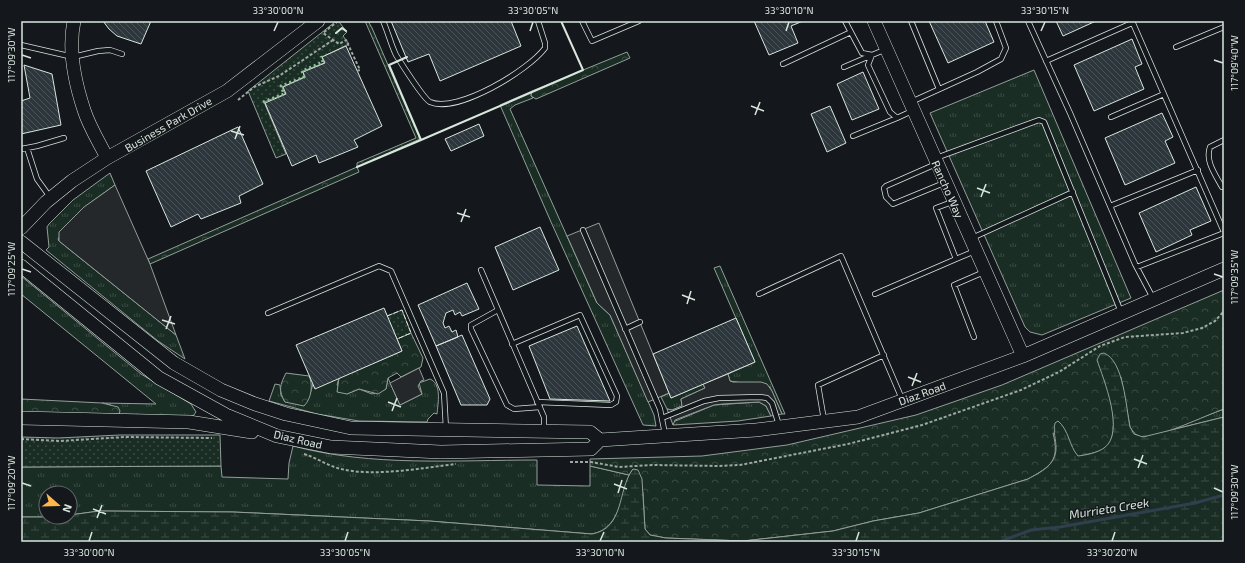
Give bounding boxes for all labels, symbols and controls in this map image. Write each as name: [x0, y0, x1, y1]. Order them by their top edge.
text: 33°30'00"N: [252, 4, 304, 16]
text: 33°30'05"N: [508, 4, 558, 16]
text: 33°30'10"N: [764, 4, 814, 16]
text: 33°30'15"N: [1021, 4, 1069, 16]
text: 117°09'30"W: [5, 27, 17, 83]
text: 117°09'40"W: [1228, 35, 1240, 91]
street label: Business Park Drive: [122, 94, 214, 154]
street label: Rancho Way: [930, 158, 967, 220]
text: 117°09'25"W: [5, 241, 17, 296]
text: 117°09'35"W: [1228, 249, 1240, 304]
street label: Diaz Road: [897, 378, 947, 408]
street label: Diaz Road: [272, 427, 324, 451]
text: 117°09'20"W: [5, 455, 17, 511]
text: 117°09'30"W: [1228, 464, 1240, 520]
north arrow: [38, 485, 78, 525]
water label: Murrieta Creek: [1068, 495, 1150, 521]
text: N: [60, 503, 75, 515]
text: 33°30'00"N: [63, 546, 115, 558]
text: 33°30'05"N: [320, 546, 370, 558]
text: 33°30'10"N: [575, 546, 625, 558]
text: 33°30'15"N: [832, 546, 880, 558]
text: 33°30'20"N: [1087, 546, 1137, 558]

